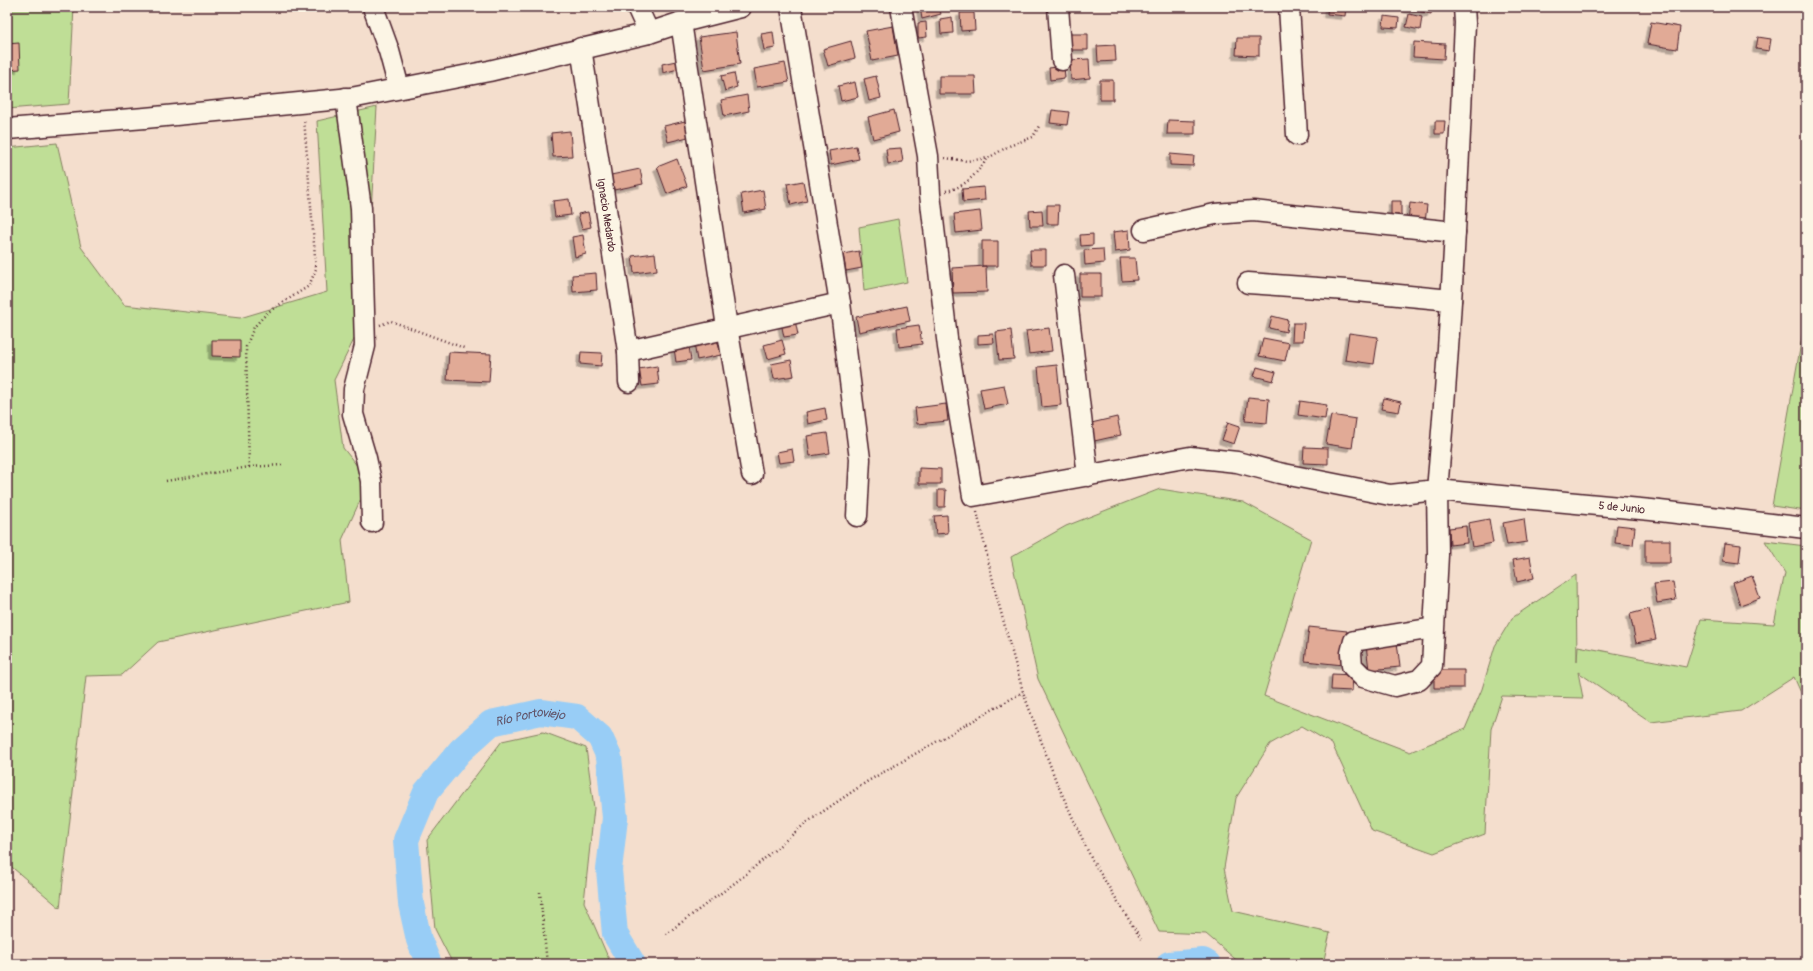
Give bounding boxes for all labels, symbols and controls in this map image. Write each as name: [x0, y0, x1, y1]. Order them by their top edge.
street label: Ignacio Medardo: [595, 177, 619, 253]
street label: 5 de Junio: [1598, 499, 1646, 516]
water label: Río Portoviejo: [494, 704, 567, 729]

